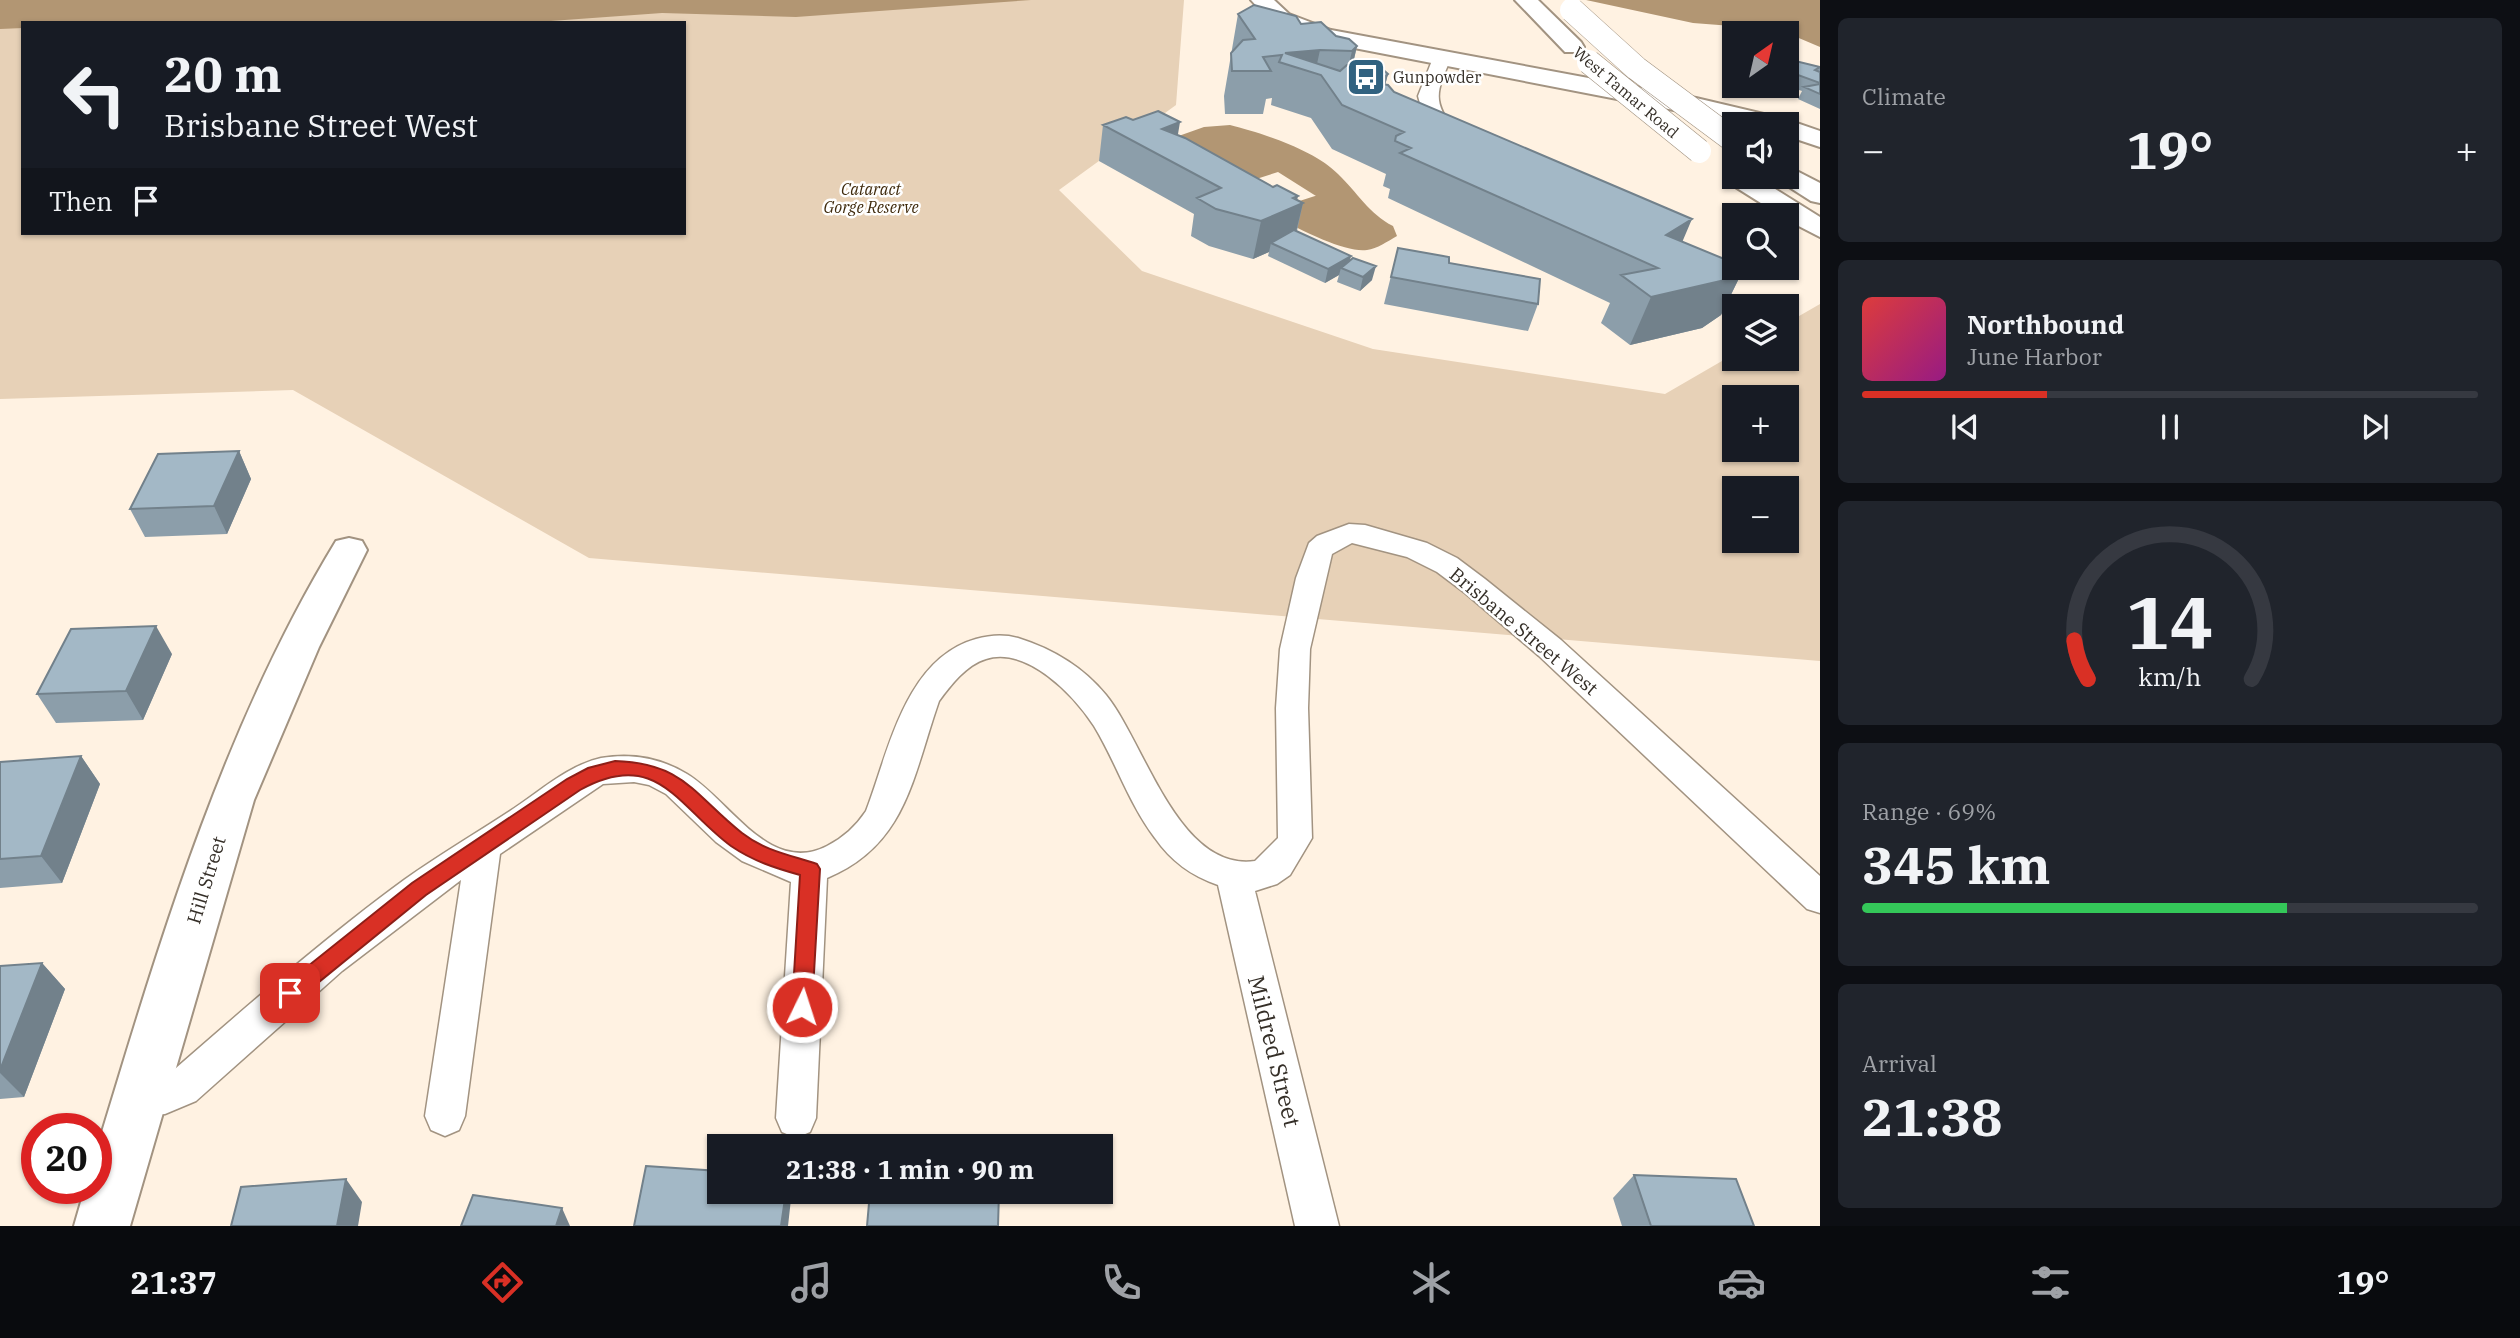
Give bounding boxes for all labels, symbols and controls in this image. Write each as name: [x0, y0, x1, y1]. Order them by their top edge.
north arrow: [1722, 21, 1799, 98]
map controls: [1722, 21, 1799, 553]
text: 20 m: [164, 42, 282, 105]
street label: West Tamar Road: [1569, 42, 1683, 142]
icon: left: [49, 49, 140, 140]
bus stop icon: Gunpowder: [1345, 56, 1387, 98]
place label: Gunpowder: [1393, 67, 1481, 87]
text: Climate: [1862, 81, 1946, 111]
text: Brisbane Street West: [164, 104, 478, 146]
button: sound: [1722, 112, 1799, 189]
text: 19°: [2127, 116, 2213, 183]
text: −: [1862, 125, 1885, 174]
text: +: [2455, 125, 2478, 174]
park label: Cataract Gorge Reserve: [823, 179, 919, 217]
icon: arrive: [127, 182, 165, 220]
text: Then: [49, 184, 113, 218]
button: search: [1722, 203, 1799, 280]
button: layers: [1722, 294, 1799, 371]
text: Northbound: [1967, 307, 2124, 341]
text: June Harbor: [1967, 341, 2102, 371]
button: +: [1722, 385, 1799, 462]
icon: previous: [1946, 408, 1984, 446]
icon: pause: [2151, 408, 2189, 446]
icon: next: [2356, 408, 2394, 446]
button: −: [1722, 476, 1799, 553]
street label: Brisbane Street West: [1445, 562, 1603, 700]
text: 14: [2126, 574, 2214, 669]
text: km/h: [2138, 660, 2202, 693]
text: Range · 69%: [1862, 796, 1996, 826]
text: 345 km: [1862, 831, 2051, 898]
street label: Hill Street: [181, 833, 231, 927]
pin: [260, 963, 320, 1023]
position arrow: [765, 970, 839, 1044]
street label: Mildred Street: [1242, 972, 1308, 1130]
icon: arrive: [271, 974, 309, 1012]
text: Arrival: [1862, 1048, 1937, 1078]
text: 21:38: [1862, 1083, 2003, 1150]
speed limit sign: 20: [21, 1113, 112, 1204]
text: 21:38 · 1 min · 90 m: [786, 1152, 1034, 1186]
icon: directions: [478, 1258, 527, 1307]
icon: music: [787, 1258, 836, 1307]
icon: phone: [1097, 1258, 1146, 1307]
icon: climate: [1407, 1258, 1456, 1307]
icon: car: [1717, 1258, 1766, 1307]
icon: filters: [2026, 1258, 2075, 1307]
text: 21:37: [130, 1261, 217, 1303]
text: 19°: [2336, 1261, 2390, 1303]

